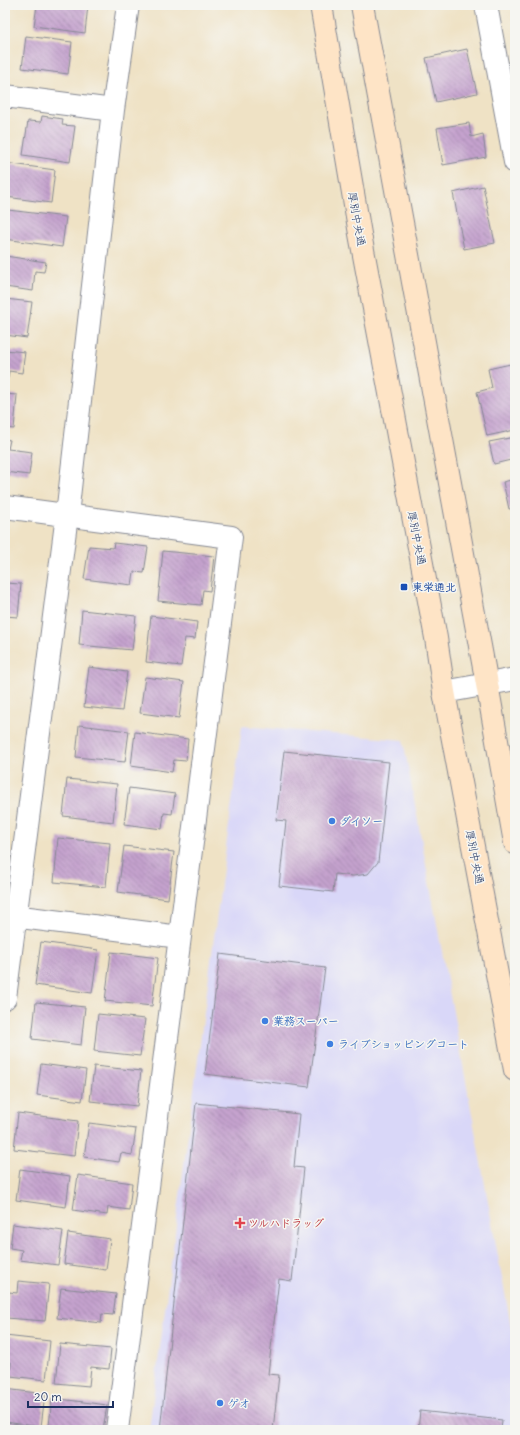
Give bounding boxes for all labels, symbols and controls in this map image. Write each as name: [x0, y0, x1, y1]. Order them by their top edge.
street label: 厚別中央通: [345, 191, 369, 247]
street label: 厚別中央通: [405, 510, 429, 566]
place label: 東栄通北: [412, 580, 456, 594]
marker: 東栄通北: [399, 582, 409, 592]
place label: ダイソー: [340, 814, 383, 828]
marker: ダイソー: [327, 816, 337, 826]
street label: 厚別中央通: [463, 829, 487, 885]
place label: 業務スーパー: [273, 1014, 339, 1028]
marker: 業務スーパー: [260, 1016, 270, 1026]
place label: ライブショッピングコート: [338, 1037, 469, 1051]
marker: ライブショッピングコート: [325, 1039, 335, 1049]
place label: ツルハドラッグ: [248, 1216, 324, 1230]
marker: ツルハドラッグ: [235, 1218, 245, 1228]
scale bar: [28, 1383, 113, 1409]
text: 20 m: [34, 1389, 62, 1404]
place label: ゲオ: [228, 1396, 250, 1410]
marker: ゲオ: [215, 1398, 225, 1408]

